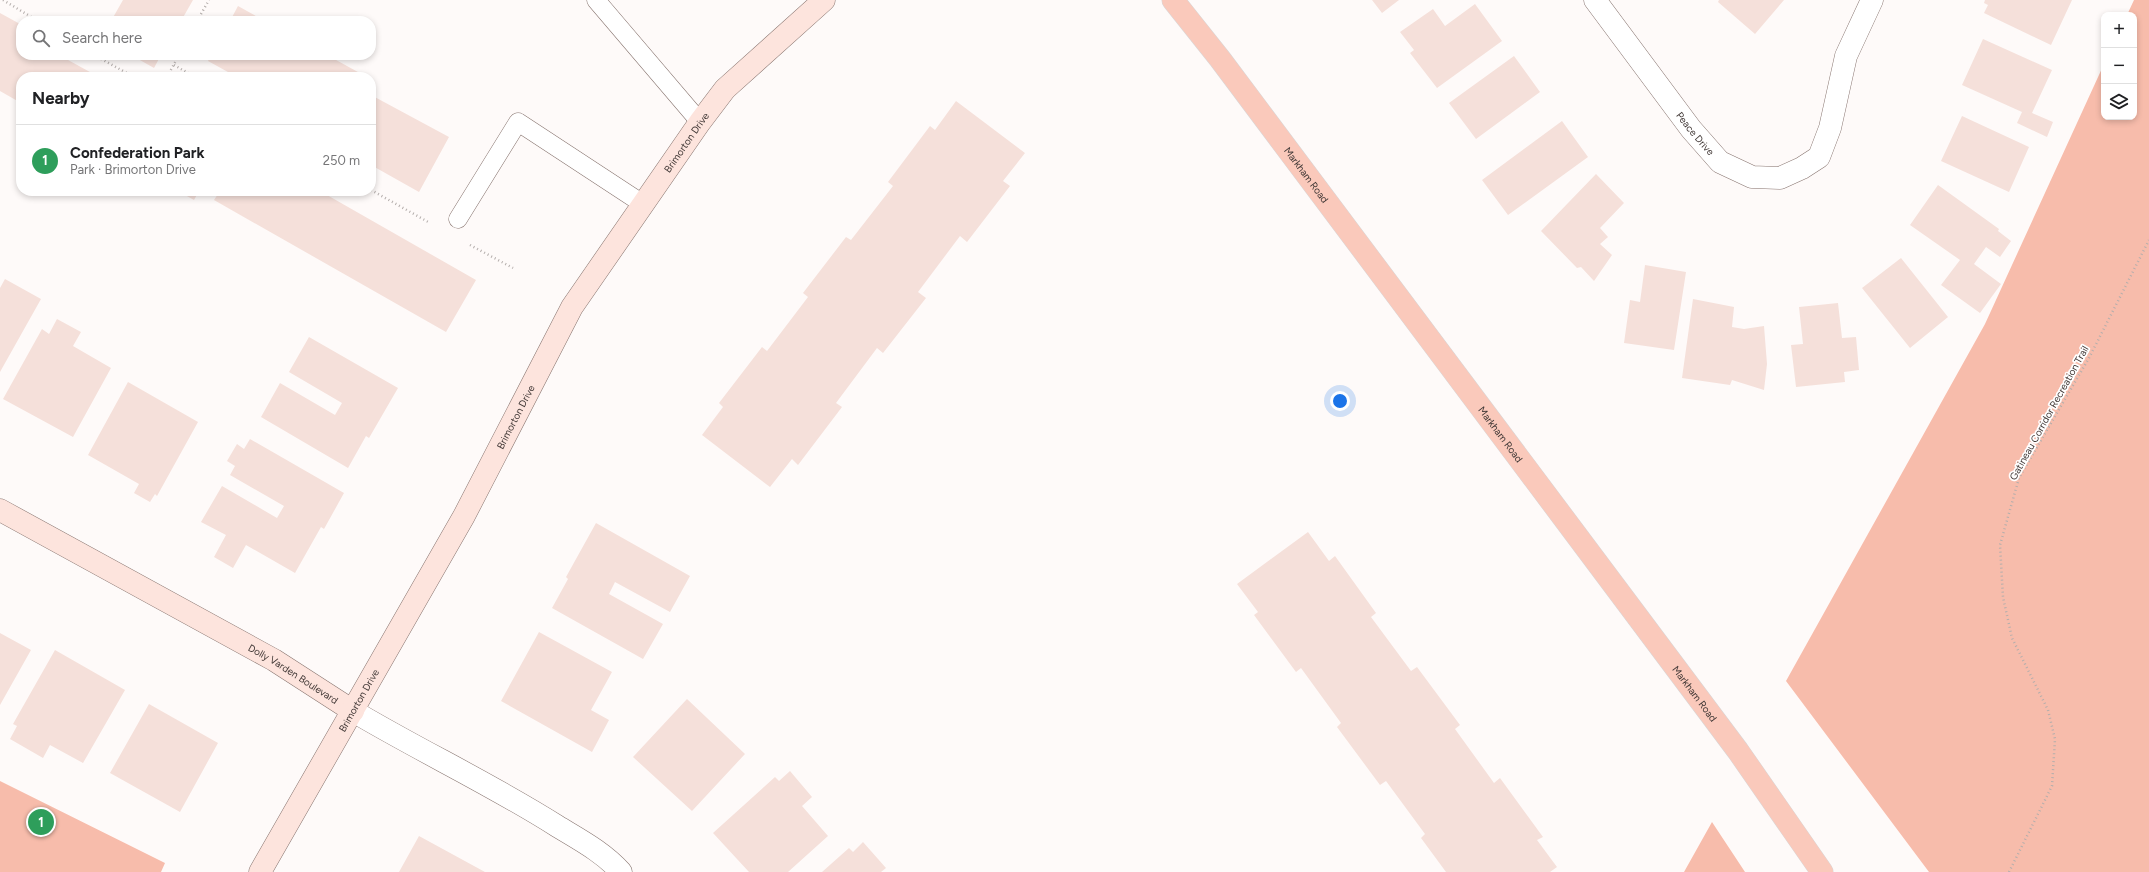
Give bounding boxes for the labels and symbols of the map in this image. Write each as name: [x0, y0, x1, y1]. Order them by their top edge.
street label: Brimorton Drive: [661, 109, 712, 175]
street label: Peace Drive: [1674, 109, 1718, 158]
street label: Markham Road: [1281, 144, 1332, 205]
street label: Gatineau Corridor Recreation Trail: [2007, 344, 2091, 482]
street label: Brimorton Drive: [493, 382, 537, 451]
your location: [1330, 391, 1350, 411]
street label: Markham Road: [1476, 404, 1526, 465]
street label: Dolly Varden Boulevard: [246, 641, 341, 707]
street label: Markham Road: [1670, 663, 1720, 724]
street label: Brimorton Drive: [335, 666, 382, 734]
pin: 1: [28, 807, 54, 837]

